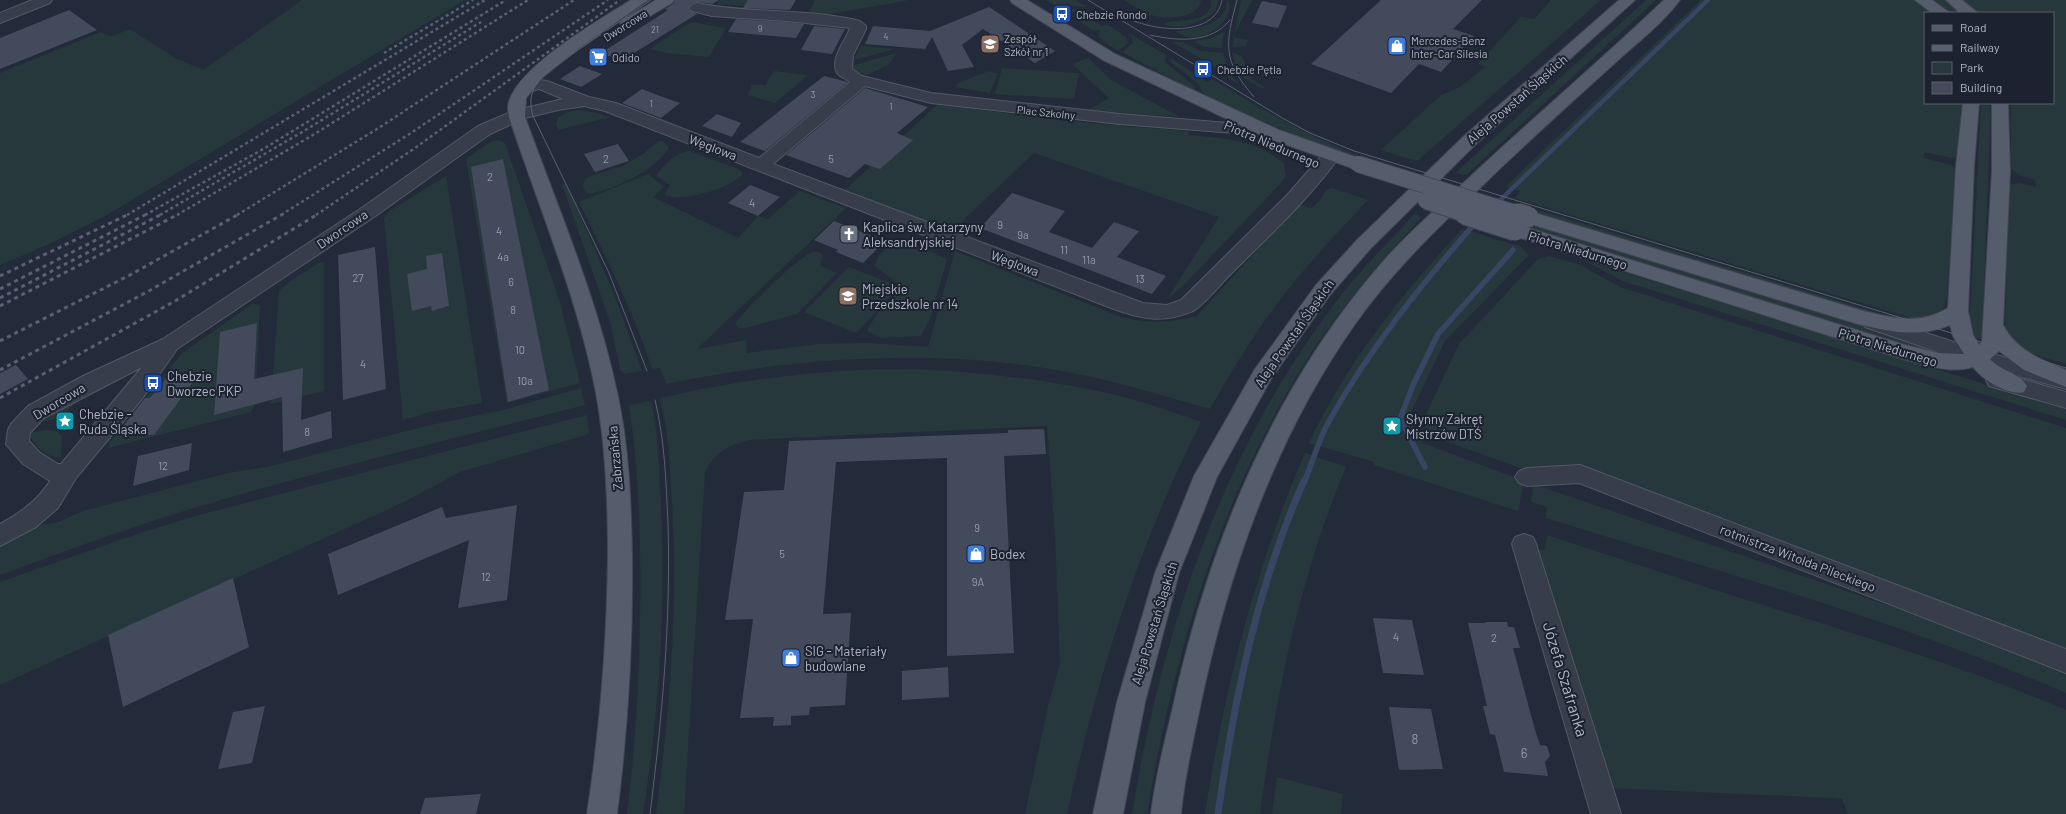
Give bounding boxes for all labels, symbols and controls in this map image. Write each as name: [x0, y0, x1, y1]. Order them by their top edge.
bus stop icon: Chebzie Rondo: [1051, 3, 1073, 25]
street label: Dworcowa: [601, 6, 649, 44]
place label: Chebzie Rondo: [1076, 8, 1147, 21]
legend: [1924, 12, 2054, 104]
text: Road: [1960, 20, 1987, 34]
house number: 9: [758, 23, 763, 34]
house number: 21: [651, 24, 659, 35]
house number: 4: [884, 31, 889, 42]
place label: Zespół Szkół nr 1: [1004, 32, 1048, 58]
school or university icon: Zespół Szkół nr 1: [979, 33, 1001, 55]
place label: Mercedes-Benz Inter-Car Silesia: [1411, 34, 1487, 60]
shop icon: Mercedes-Benz Inter-Car Silesia: [1386, 35, 1408, 57]
text: Railway: [1960, 40, 2000, 54]
supermarket icon: Odido: [587, 46, 609, 68]
place label: Odido: [612, 51, 640, 64]
street label: Aleja Powstań Śląskich: [1464, 51, 1570, 147]
bus stop icon: Chebzie Pętla: [1192, 58, 1214, 80]
text: Park: [1960, 60, 1984, 74]
place label: Chebzie Pętla: [1217, 63, 1281, 76]
text: Building: [1960, 80, 2002, 94]
house number: 3: [811, 89, 816, 100]
house number: 1: [649, 98, 653, 109]
house number: 1: [889, 101, 893, 112]
street label: Plac Szkolny: [1016, 102, 1076, 122]
street label: Piotra Niedurnego: [1222, 117, 1322, 171]
street label: Węglowa: [687, 131, 739, 163]
house number: 2: [603, 152, 609, 165]
house number: 5: [828, 152, 834, 165]
house number: 2: [487, 170, 493, 183]
house number: 4: [749, 196, 755, 209]
street label: Dworcowa: [313, 206, 371, 252]
house number: 9: [997, 218, 1003, 231]
place label: Kaplica św. Katarzyny Aleksandryjskiej: [863, 219, 983, 250]
church icon: Kaplica św. Katarzyny Aleksandryjskiej: [838, 223, 860, 245]
house number: 4: [496, 224, 502, 237]
street label: Piotra Niedurnego: [1527, 227, 1629, 273]
house number: 9a: [1017, 228, 1029, 241]
house number: 11: [1060, 243, 1068, 256]
street label: Węglowa: [989, 247, 1041, 279]
house number: 4a: [497, 250, 509, 263]
house number: 11a: [1082, 253, 1096, 266]
house number: 27: [352, 271, 364, 284]
house number: 13: [1135, 272, 1145, 285]
house number: 6: [508, 275, 514, 288]
street label: Aleja Powstań Śląskich: [1251, 276, 1337, 390]
place label: Miejskie Przedszkole nr 14: [862, 281, 958, 312]
school or university icon: Miejskie Przedszkole nr 14: [837, 285, 859, 307]
house number: 8: [510, 303, 516, 316]
street label: Piotra Niedurnego: [1837, 324, 1939, 370]
house number: 10: [515, 343, 525, 356]
house number: 4: [360, 357, 366, 370]
place label: Chebzie Dworzec PKP: [167, 368, 242, 399]
bus stop icon: Chebzie Dworzec PKP: [142, 372, 164, 394]
house number: 10a: [517, 374, 533, 387]
street label: Dworcowa: [30, 379, 88, 423]
place label: Chebzie - Ruda Śląska: [79, 406, 147, 437]
place icon: Chebzie - Ruda Śląska: [54, 410, 76, 432]
place label: Słynny Zakręt Mistrzów DTŚ: [1406, 411, 1483, 442]
place icon: Słynny Zakręt Mistrzów DTŚ: [1381, 415, 1403, 437]
house number: 8: [304, 425, 310, 438]
street label: Zabrzańska: [604, 425, 626, 491]
house number: 12: [158, 459, 168, 472]
house number: 9: [974, 521, 980, 534]
street label: rotmistrza Witolda Pileckiego: [1718, 521, 1878, 595]
shop icon: Bodex: [965, 543, 987, 565]
place label: Bodex: [990, 546, 1025, 562]
house number: 5: [779, 547, 785, 560]
street label: Aleja Powstań Śląskich: [1128, 560, 1180, 686]
house number: 12: [481, 570, 491, 583]
house number: 9A: [972, 575, 985, 588]
street label: Józefa Szafranka: [1540, 619, 1592, 739]
house number: 4: [1393, 630, 1399, 643]
house number: 2: [1491, 631, 1497, 644]
place label: SIG - Materiały budowlane: [805, 643, 887, 674]
shop icon: SIG - Materiały budowlane: [780, 647, 802, 669]
house number: 8: [1412, 731, 1418, 747]
house number: 6: [1521, 745, 1528, 761]

